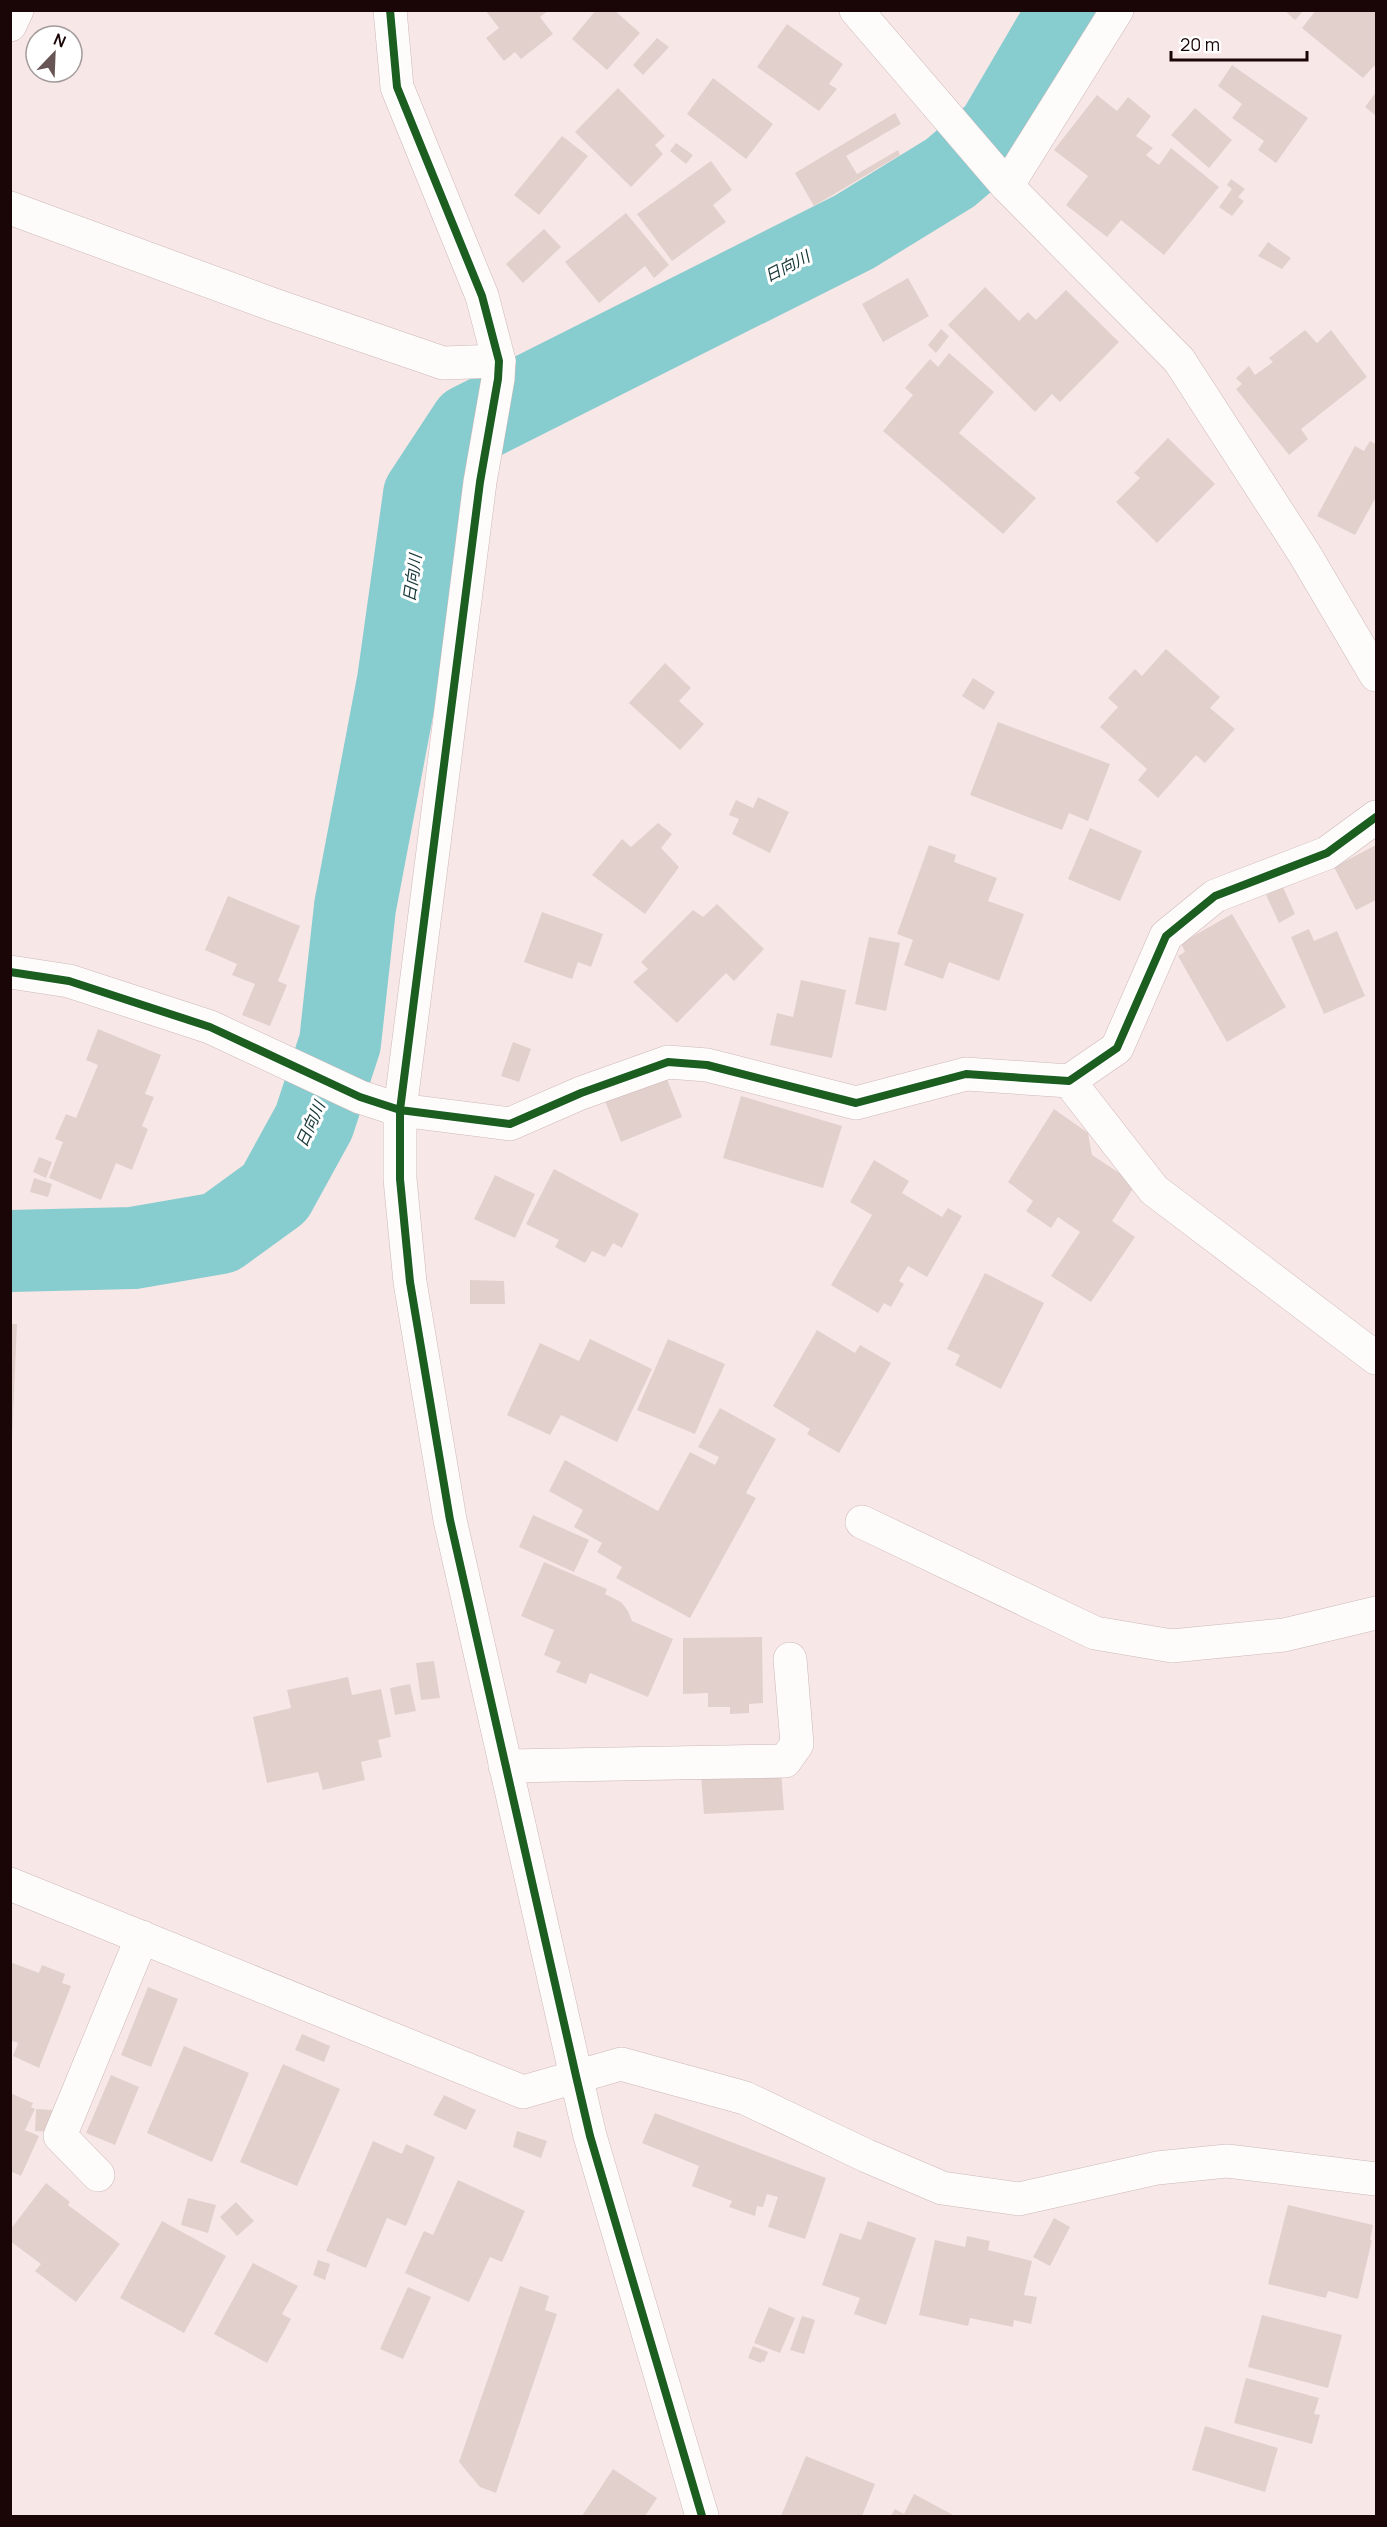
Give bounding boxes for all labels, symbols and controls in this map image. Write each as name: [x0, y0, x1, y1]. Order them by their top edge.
north arrow: [24, 24, 84, 84]
scale bar: [1171, 24, 1308, 62]
text: N: [50, 28, 69, 53]
text: 20 m: [1180, 32, 1220, 56]
water label: 日向川: [761, 244, 815, 287]
water label: 日向川: [398, 551, 427, 603]
water label: 日向川: [290, 1096, 331, 1150]

